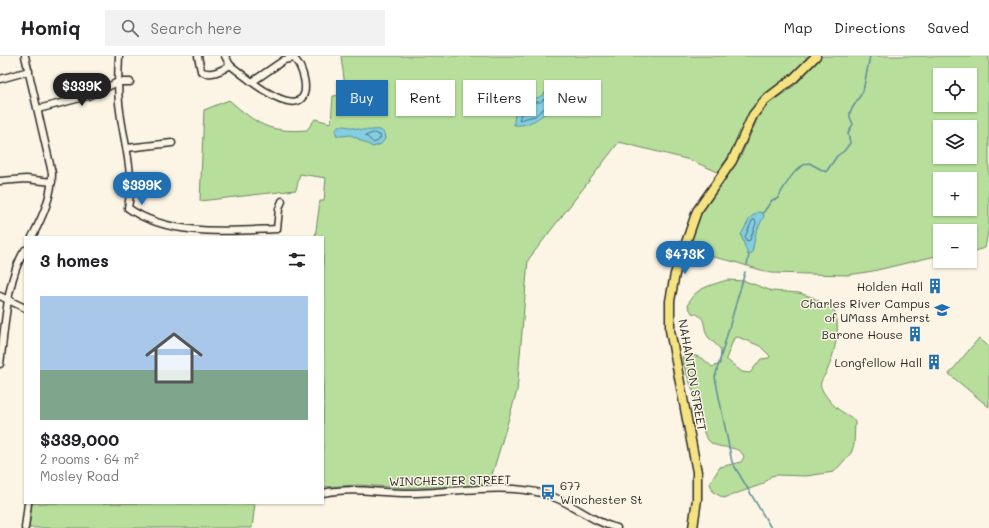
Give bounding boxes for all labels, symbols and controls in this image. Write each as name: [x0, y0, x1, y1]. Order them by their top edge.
search box: [105, 10, 385, 46]
text: Homiq: [20, 15, 81, 40]
icon: search: [119, 17, 141, 39]
text: Search here: [151, 18, 242, 38]
text: Map: [784, 18, 812, 37]
text: Directions: [834, 18, 905, 37]
text: Saved: [927, 18, 969, 37]
map controls: [933, 68, 977, 268]
button: locate: [933, 68, 977, 112]
pin: $339K: [54, 73, 110, 107]
text: $339K: [62, 77, 102, 94]
chip: Buy: [336, 80, 388, 116]
chip: Rent: [396, 80, 455, 116]
chip: Filters: [463, 80, 536, 116]
chip: New: [544, 80, 601, 116]
button: layers: [933, 120, 977, 164]
pin: $399K: [114, 172, 170, 206]
button: +: [933, 172, 977, 216]
text: $399K: [122, 176, 162, 193]
button: −: [933, 224, 977, 268]
pin: $473K: [657, 241, 713, 275]
text: $473K: [665, 245, 705, 262]
text: 3 homes: [40, 249, 109, 271]
icon: filters: [286, 249, 308, 271]
building icon: Holden Hall: [926, 277, 944, 295]
place label: Holden Hall: [857, 278, 923, 294]
place label: Charles River Campus of UMass Amherst: [801, 295, 930, 325]
school or university icon: Charles River Campus of UMass Amherst: [933, 301, 951, 319]
street label: NAHANTON STREET: [675, 318, 711, 432]
icon: home: [138, 322, 210, 394]
building icon: Barone House: [906, 325, 924, 343]
place label: Barone House: [822, 326, 903, 342]
building icon: Longfellow Hall: [925, 353, 943, 371]
place label: Longfellow Hall: [835, 354, 922, 370]
text: $339,000: [40, 428, 119, 450]
text: 2 rooms · 64 m²: [40, 450, 139, 467]
text: Mosley Road: [40, 467, 119, 484]
street label: WINCHESTER STREET: [389, 471, 511, 489]
place label: 677 Winchester St: [560, 477, 643, 507]
bus stop icon: 677 Winchester St: [539, 483, 557, 501]

